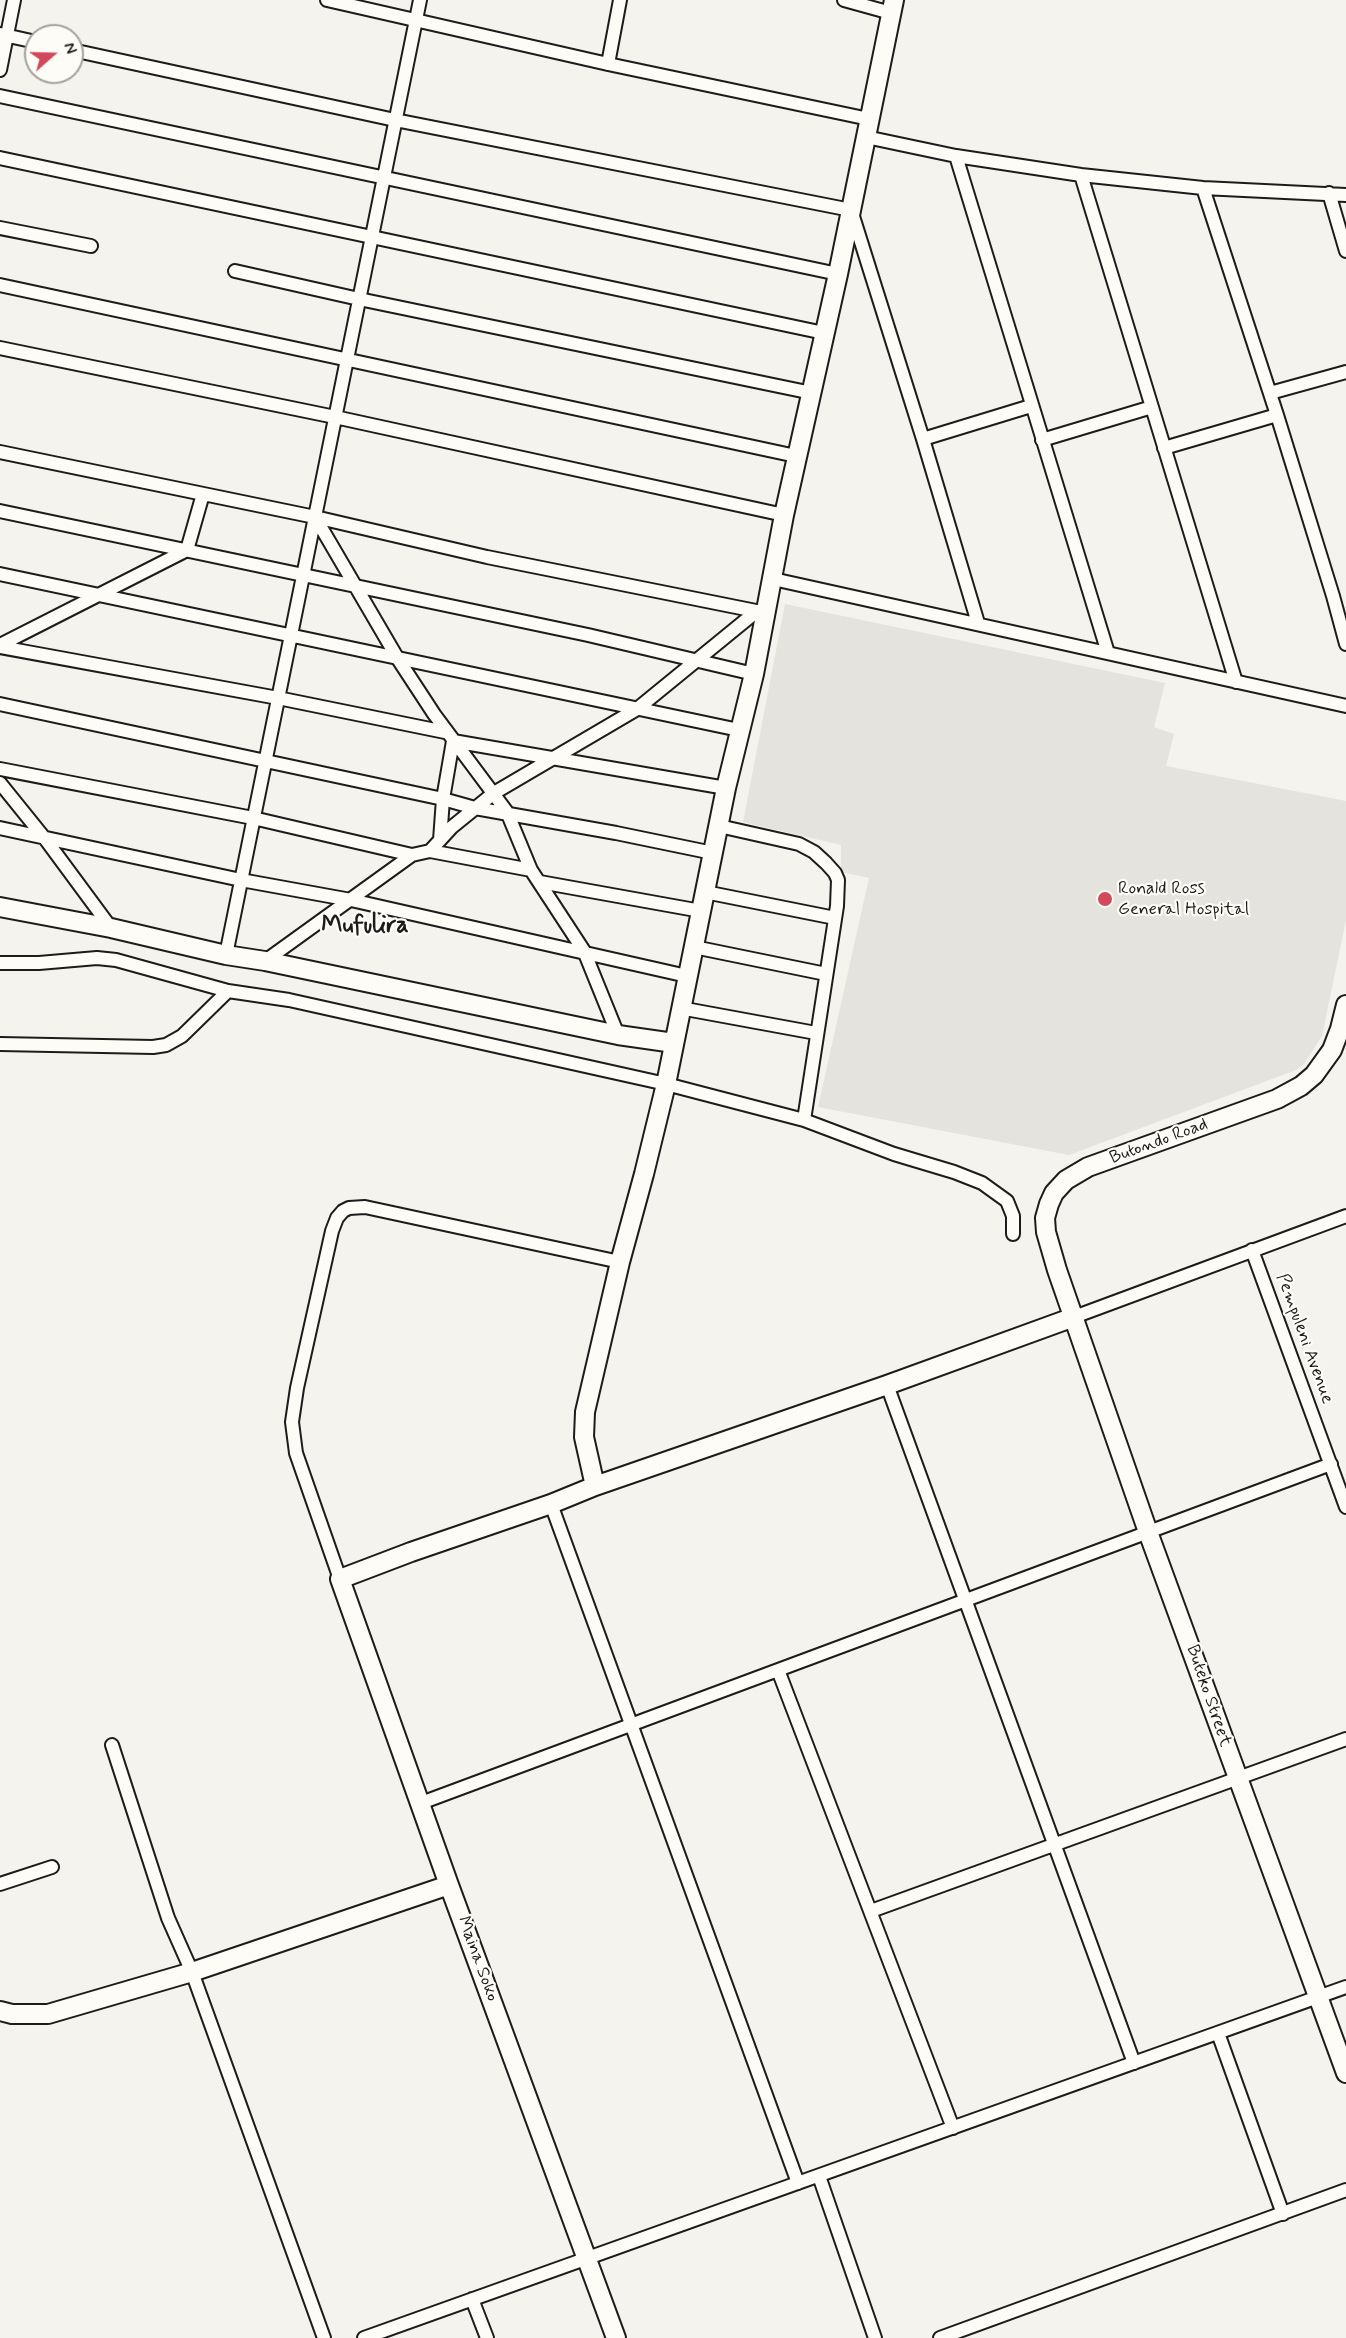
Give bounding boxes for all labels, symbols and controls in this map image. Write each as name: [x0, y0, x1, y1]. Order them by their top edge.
north arrow: [24, 24, 84, 84]
text: N: [58, 40, 81, 57]
place label: Ronald Ross General Hospital: [1118, 878, 1249, 920]
marker: Ronald Ross General Hospital: [1096, 890, 1114, 908]
district label: Mufulira: [321, 913, 409, 941]
street label: Butondo Road: [1107, 1114, 1211, 1170]
street label: Pempuleni Avenue: [1270, 1271, 1338, 1407]
street label: Buteko Street: [1181, 1642, 1235, 1750]
street label: Maina Soko: [452, 1913, 502, 2005]

